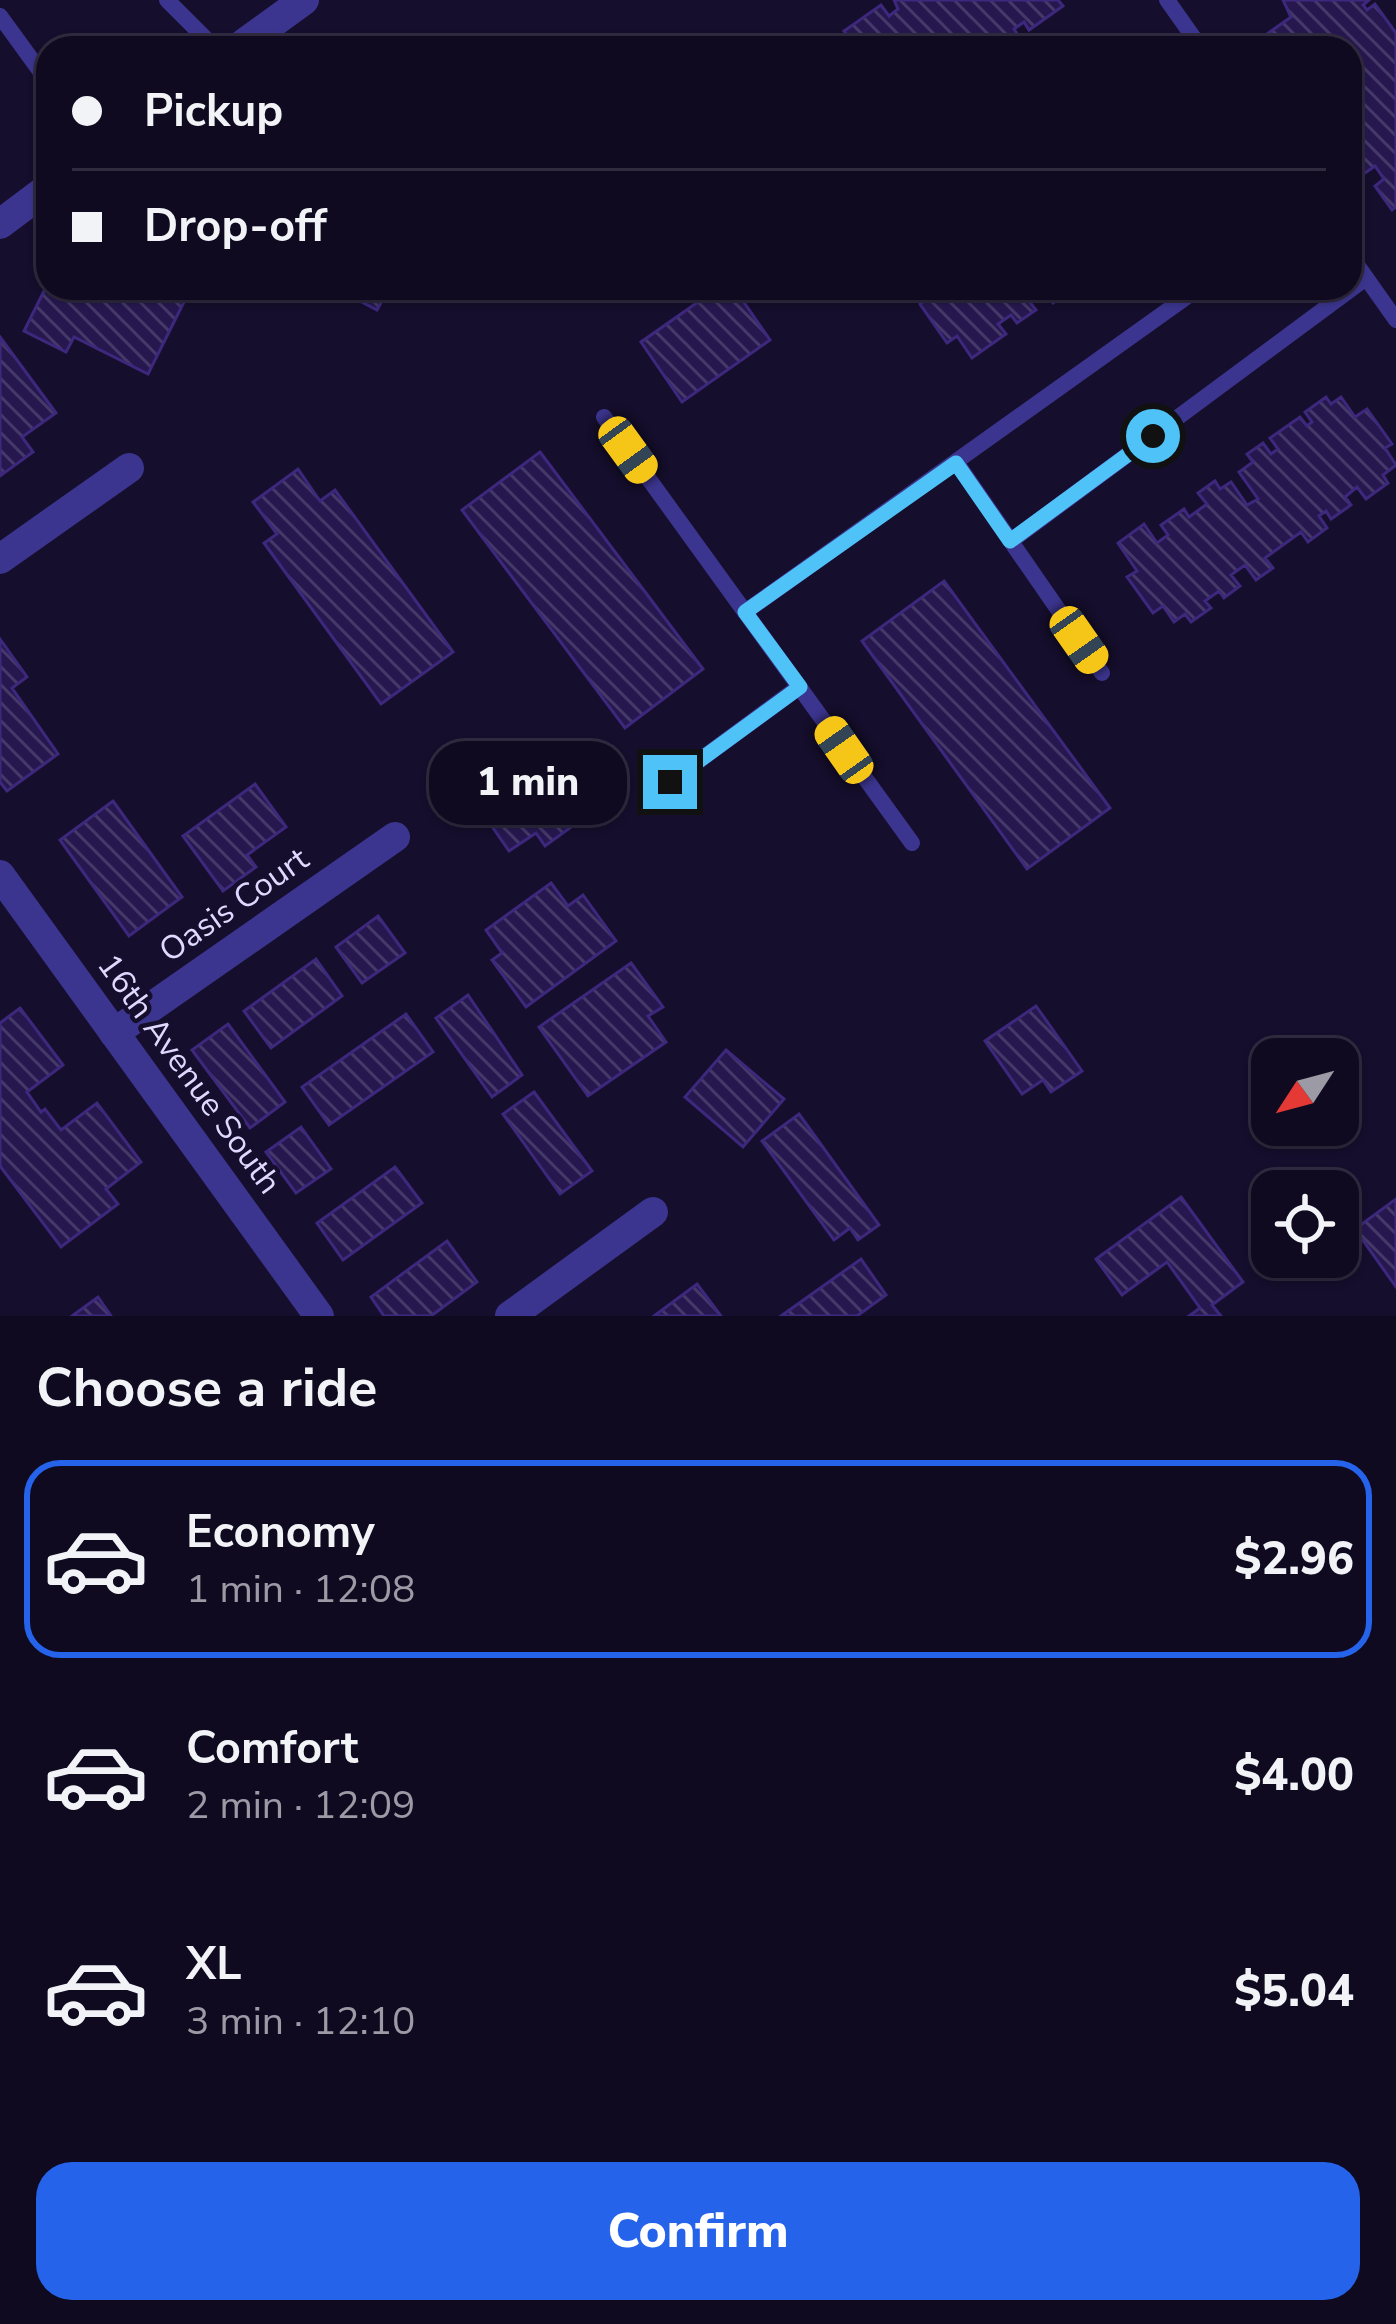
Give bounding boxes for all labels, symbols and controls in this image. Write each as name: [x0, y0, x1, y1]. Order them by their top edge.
text: Pickup: [144, 81, 283, 142]
text: Drop-off: [144, 196, 327, 257]
route start: [1126, 409, 1180, 463]
car: [592, 410, 664, 490]
car: [1044, 600, 1114, 680]
car: [809, 710, 879, 790]
callout: 1 min: [430, 740, 628, 824]
route end: [643, 755, 697, 809]
text: 1 min: [477, 756, 579, 809]
street label: Oasis Court: [150, 837, 318, 973]
street label: 16th Avenue South: [87, 945, 291, 1203]
north arrow: [1251, 1038, 1359, 1146]
map controls: [1251, 1038, 1359, 1278]
button: locate: [1251, 1170, 1359, 1278]
text: Choose a ride: [36, 1351, 377, 1425]
text: Economy: [186, 1502, 375, 1563]
icon: car: [42, 1505, 150, 1613]
text: $2.96: [1234, 1529, 1354, 1590]
text: 1 min · 12:08: [186, 1563, 415, 1616]
text: Comfort: [186, 1718, 358, 1779]
icon: car: [42, 1721, 150, 1829]
text: $4.00: [1234, 1745, 1354, 1806]
text: 2 min · 12:09: [186, 1779, 415, 1832]
text: XL: [186, 1934, 242, 1995]
icon: car: [42, 1937, 150, 2045]
text: $5.04: [1234, 1961, 1354, 2022]
text: 3 min · 12:10: [186, 1995, 415, 2048]
button: Confirm: [36, 2162, 1360, 2300]

